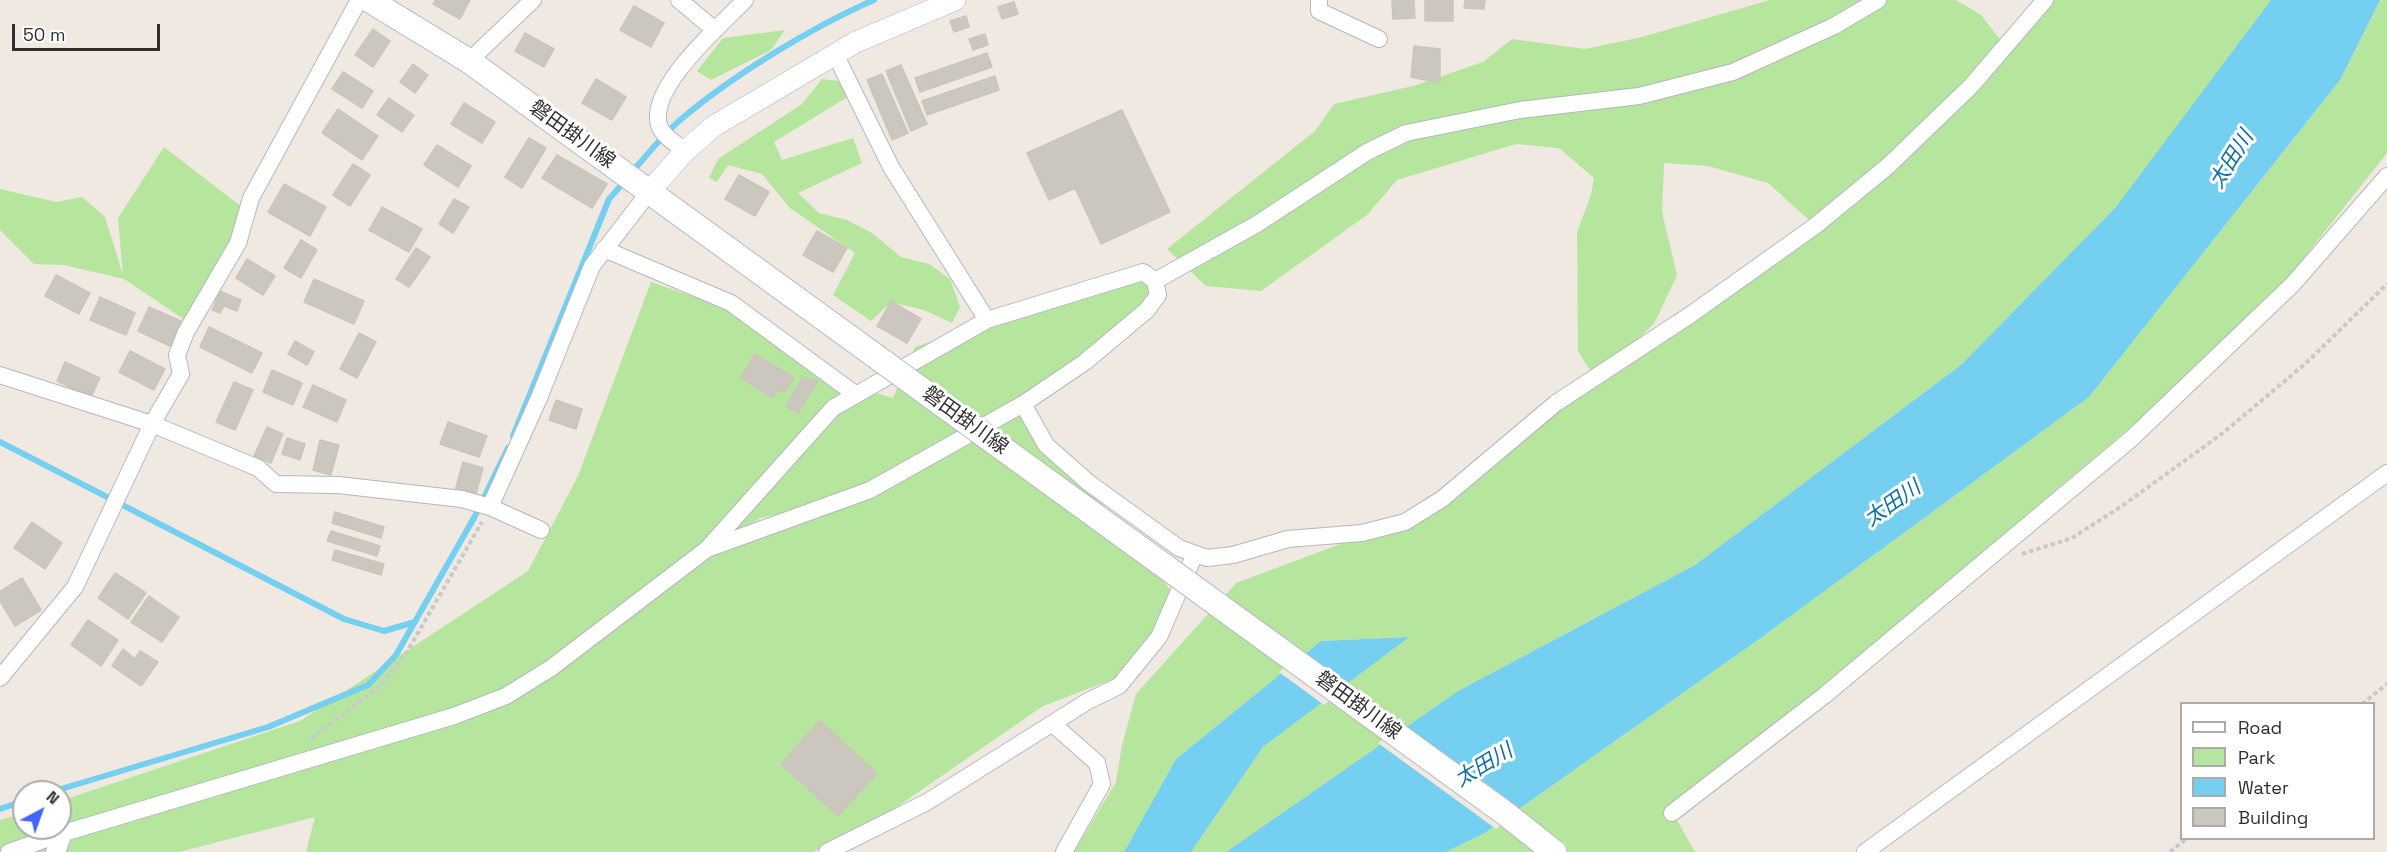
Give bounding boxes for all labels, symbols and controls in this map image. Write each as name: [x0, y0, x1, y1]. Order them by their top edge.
scale bar: [15, 12, 164, 50]
text: 50 m: [23, 23, 65, 46]
street label: 磐田掛川線: [524, 96, 620, 174]
water label: 太田川: [2205, 127, 2259, 193]
street label: 磐田掛川線: [917, 382, 1013, 460]
water label: 太田川: [1860, 476, 1926, 532]
street label: 磐田掛川線: [1310, 667, 1406, 745]
legend: [2180, 702, 2375, 840]
text: Road: [2238, 716, 2282, 739]
water label: 太田川: [1451, 739, 1517, 793]
text: Park: [2238, 746, 2275, 769]
text: Water: [2238, 776, 2289, 799]
north arrow: [12, 780, 72, 840]
text: N: [42, 786, 64, 809]
text: Building: [2238, 806, 2308, 829]

